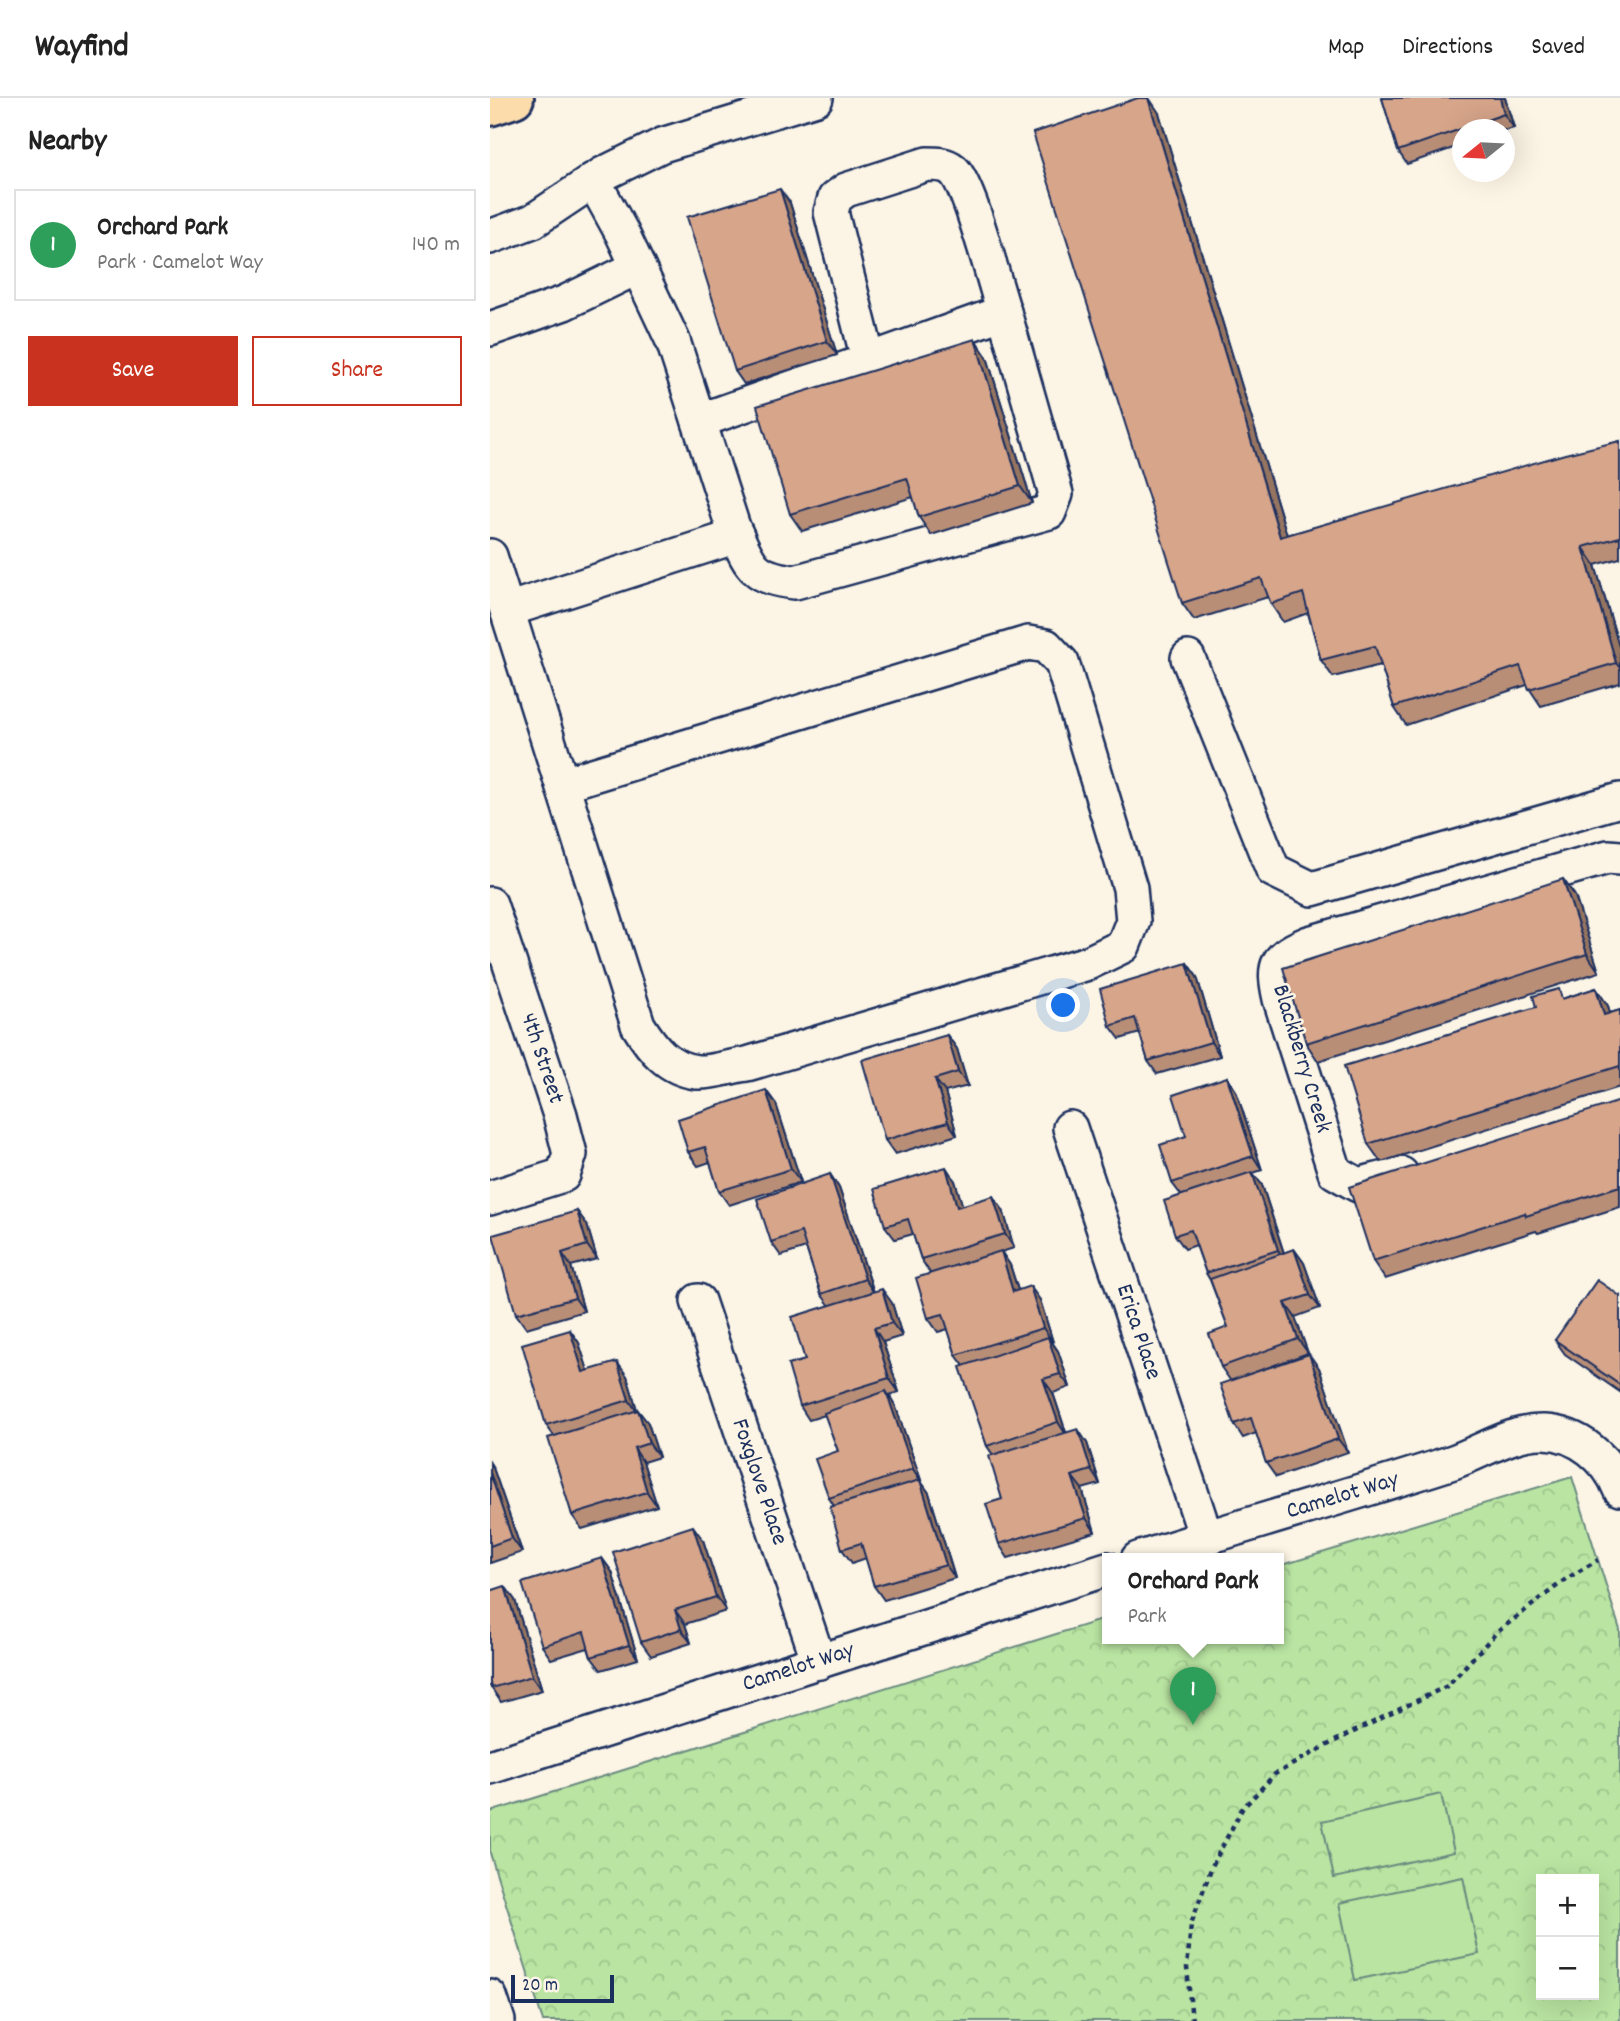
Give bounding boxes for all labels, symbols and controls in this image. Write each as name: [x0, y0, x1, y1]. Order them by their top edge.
text: Wayfind: [35, 25, 129, 72]
text: Map: [1328, 31, 1364, 65]
text: Directions: [1402, 31, 1493, 65]
text: Saved: [1531, 31, 1585, 65]
north arrow: [1452, 119, 1515, 182]
text: Nearby: [28, 122, 106, 165]
text: Orchard Park: [97, 210, 228, 247]
text: 1: [50, 229, 56, 262]
text: 140 m: [412, 229, 460, 262]
text: Park · Camelot Way: [97, 247, 263, 280]
button: Save: [28, 336, 238, 406]
button: Share: [252, 336, 462, 406]
street label: Blackberry Creek: [1262, 981, 1340, 1137]
your location: [1046, 988, 1080, 1022]
street label: 4th Street: [510, 1009, 572, 1109]
street label: Erica Place: [1106, 1280, 1170, 1384]
street label: Foxglove Place: [722, 1414, 796, 1550]
street label: Camelot Way: [1282, 1463, 1404, 1529]
popup: [1102, 1553, 1284, 1644]
text: Orchard Park: [1127, 1564, 1259, 1601]
text: Park: [1127, 1601, 1167, 1634]
street label: Camelot Way: [738, 1634, 860, 1702]
pin: 1: [1170, 1667, 1216, 1725]
map controls: [1536, 1874, 1599, 2000]
button: +: [1536, 1874, 1599, 1937]
button: −: [1536, 1937, 1599, 2000]
scale bar: [511, 1972, 614, 2004]
text: 20 m: [522, 1973, 558, 2000]

